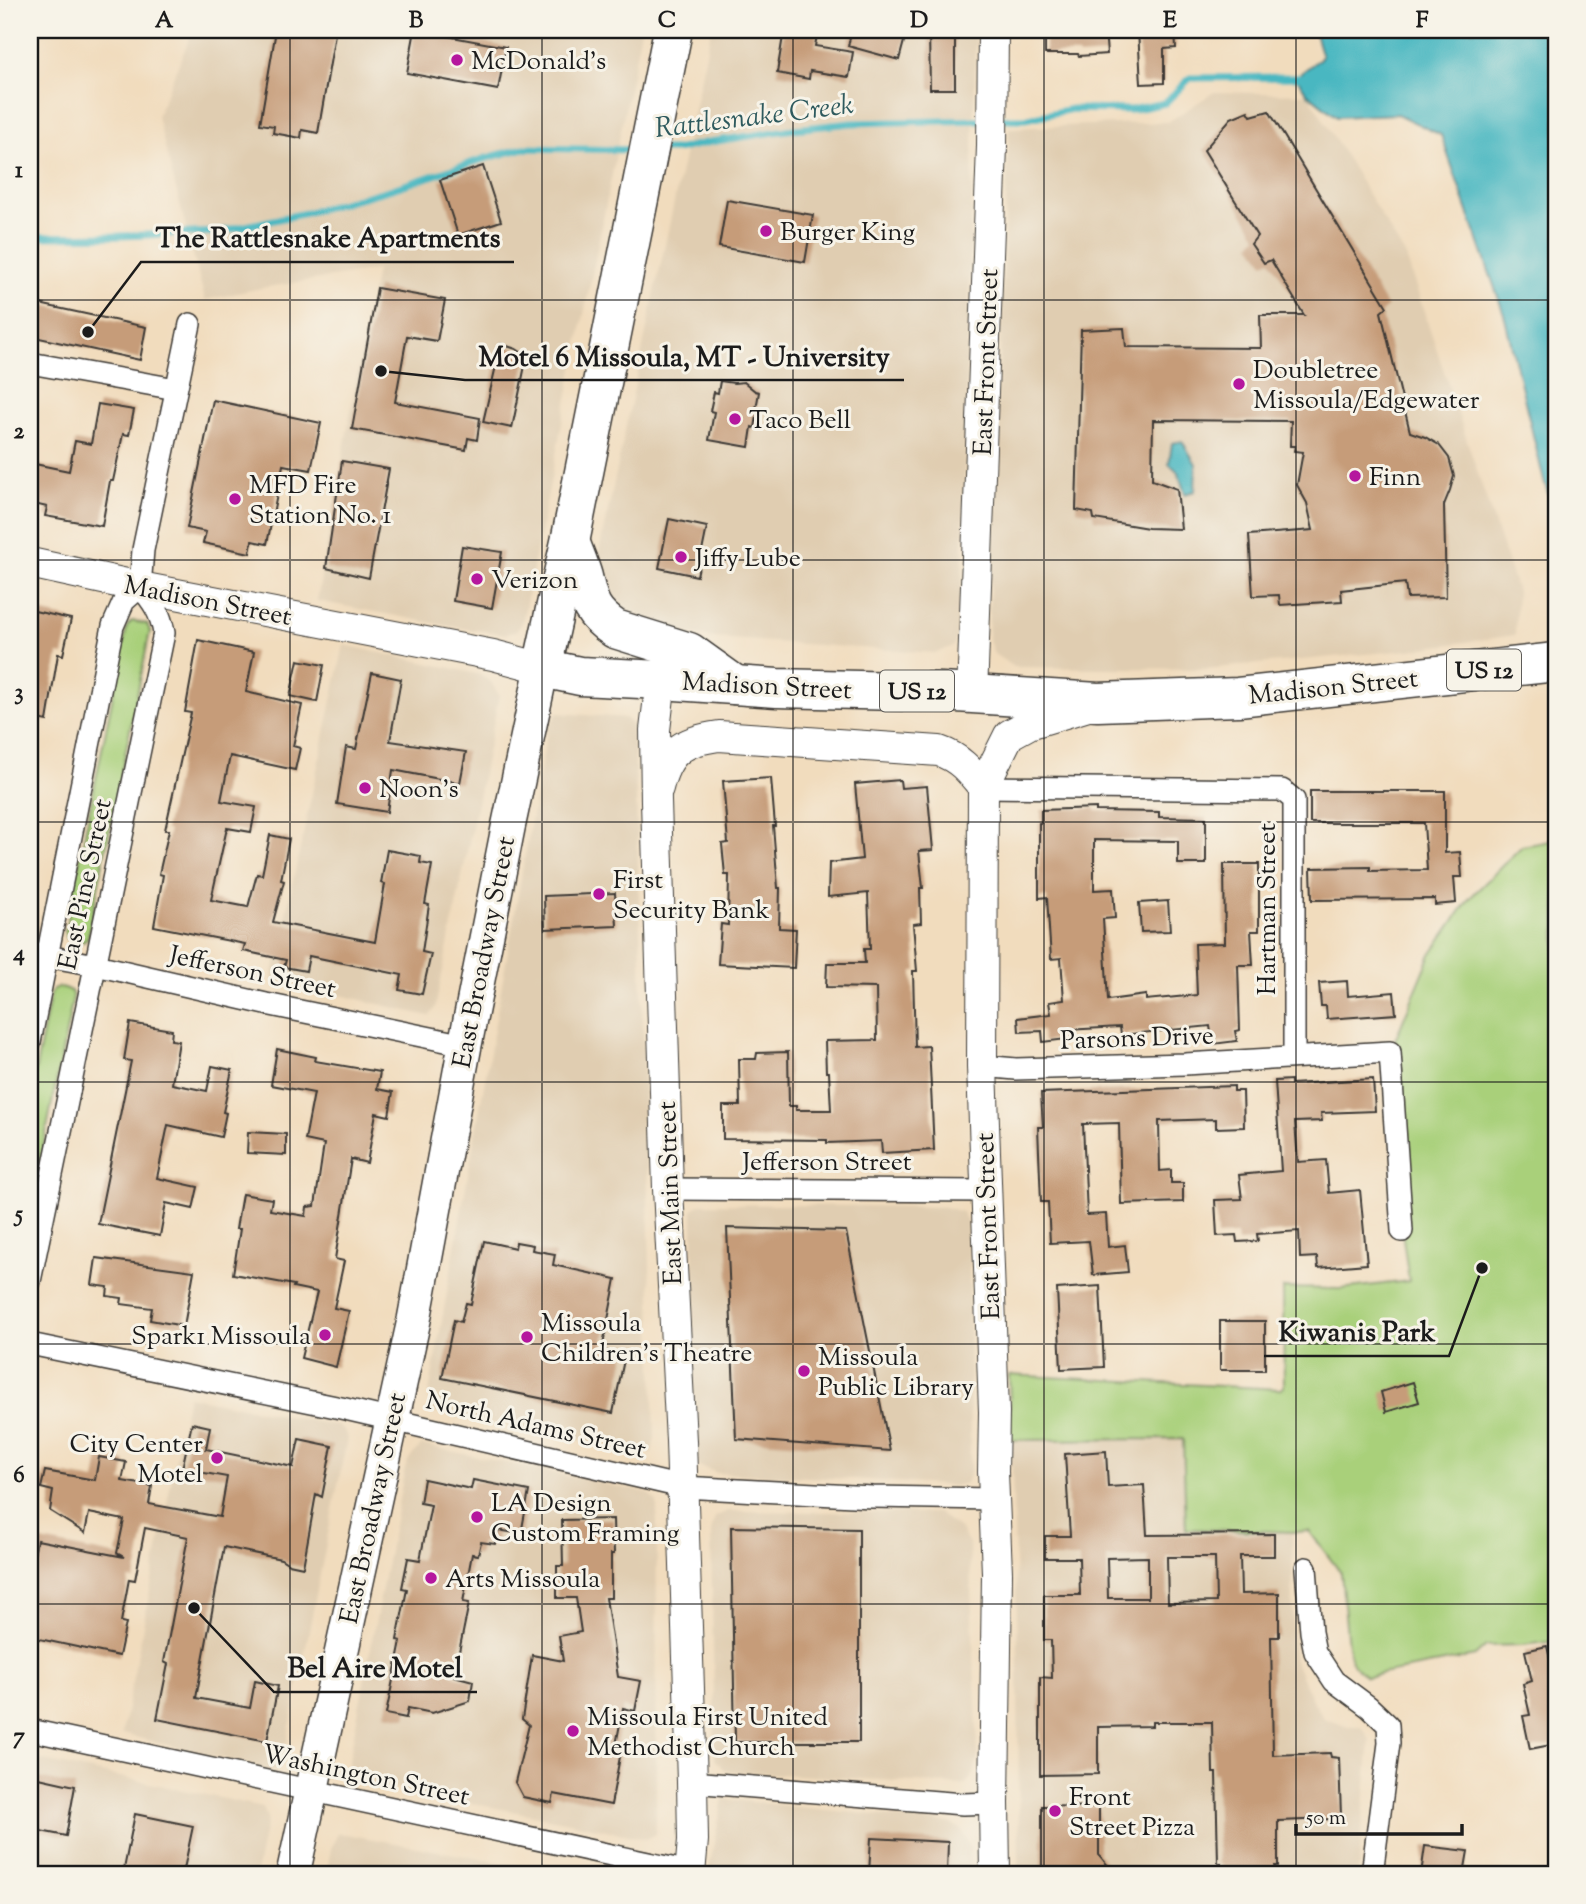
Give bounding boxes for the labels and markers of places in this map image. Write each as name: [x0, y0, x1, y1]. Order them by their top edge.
place label: McDonald's: [471, 44, 606, 81]
marker: McDonald's: [449, 52, 465, 68]
callout: The Rattlesnake Apartments: [141, 213, 514, 262]
place label: Burger King: [780, 215, 915, 252]
marker: Burger King: [758, 223, 774, 239]
callout: Motel 6 Missoula, MT - University: [465, 331, 904, 380]
place label: Doubletree Missoula/Edgewater: [1253, 353, 1480, 420]
marker: Doubletree Missoula/Edgewater: [1231, 376, 1247, 392]
place label: Taco Bell: [749, 403, 851, 440]
marker: Taco Bell: [727, 411, 743, 427]
place label: Finn: [1369, 460, 1421, 497]
place label: MFD Fire Station No. 1: [249, 468, 391, 535]
marker: Finn: [1347, 468, 1363, 484]
marker: MFD Fire Station No. 1: [227, 491, 243, 507]
place label: Jiffy Lube: [693, 541, 801, 578]
marker: Jiffy Lube: [673, 549, 689, 565]
place label: Verizon: [491, 563, 578, 600]
marker: Verizon: [469, 571, 485, 587]
place label: Noon's: [379, 772, 459, 809]
marker: Noon's: [357, 780, 373, 796]
place label: First Security Bank: [613, 863, 770, 930]
marker: First Security Bank: [591, 886, 607, 902]
place label: Missoula Children's Theatre: [541, 1306, 752, 1373]
callout: Kiwanis Park: [1264, 1307, 1449, 1356]
place label: Spark1 Missoula: [131, 1319, 311, 1356]
marker: Spark1 Missoula: [317, 1327, 333, 1343]
marker: Missoula Children's Theatre: [519, 1329, 535, 1345]
place label: Missoula Public Library: [818, 1340, 974, 1407]
marker: Missoula Public Library: [796, 1363, 812, 1379]
place label: City Center Motel: [70, 1427, 203, 1494]
marker: City Center Motel: [209, 1450, 225, 1466]
place label: LA Design Custom Framing: [491, 1486, 679, 1553]
marker: LA Design Custom Framing: [469, 1509, 485, 1525]
place label: Arts Missoula: [445, 1562, 600, 1599]
marker: Arts Missoula: [423, 1570, 439, 1586]
callout: Bel Aire Motel: [274, 1643, 477, 1692]
place label: Missoula First United Methodist Church: [587, 1700, 828, 1767]
marker: Missoula First United Methodist Church: [565, 1723, 581, 1739]
place label: Front Street Pizza: [1069, 1780, 1195, 1847]
marker: Front Street Pizza: [1047, 1803, 1063, 1819]

